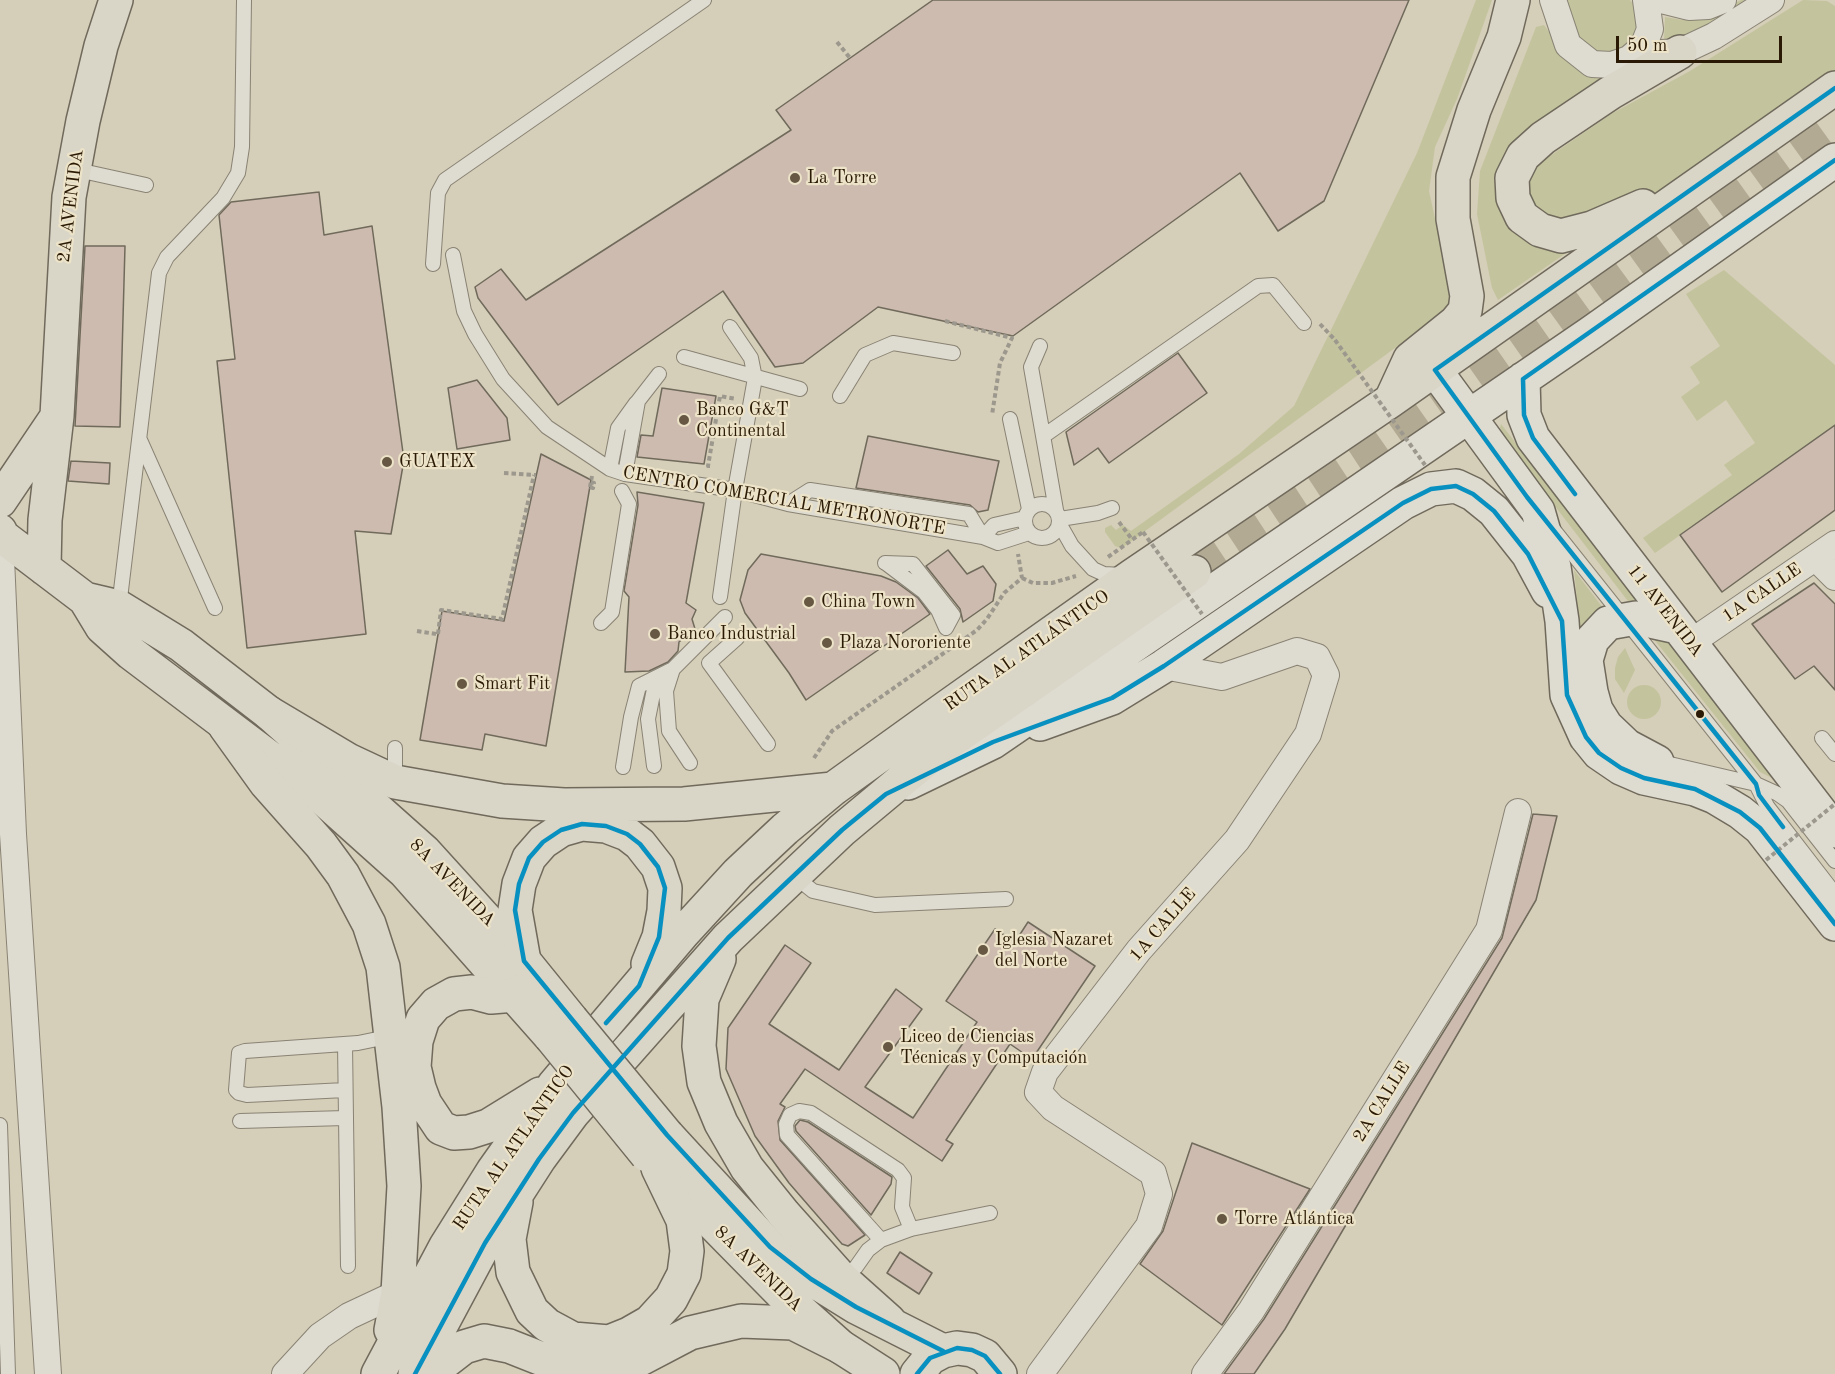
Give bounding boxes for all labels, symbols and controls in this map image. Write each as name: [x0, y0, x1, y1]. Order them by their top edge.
scale bar: [1619, 24, 1786, 62]
text: 50 m: [1627, 37, 1667, 55]
street label: 2A AVENIDA: [53, 148, 89, 264]
place label: La Torre: [807, 167, 877, 189]
marker: La Torre: [788, 171, 802, 185]
place label: Banco G&T Continental: [696, 399, 789, 442]
marker: Banco G&T Continental: [677, 413, 691, 427]
place label: GUATEX: [399, 451, 475, 473]
marker: GUATEX: [380, 455, 394, 469]
street label: CENTRO COMERCIAL METRONORTE: [621, 462, 947, 540]
street label: 1A CALLE: [1718, 559, 1806, 627]
street label: 11 AVENIDA: [1622, 561, 1708, 661]
street label: RUTA AL ATLÁNTICO: [940, 586, 1114, 716]
place label: China Town: [821, 591, 915, 613]
marker: China Town: [802, 595, 816, 609]
place label: Banco Industrial: [667, 623, 796, 645]
marker: Banco Industrial: [648, 627, 662, 641]
place label: Plaza Nororiente: [839, 632, 971, 654]
marker: Plaza Nororiente: [820, 636, 834, 650]
place label: Smart Fit: [474, 673, 550, 695]
marker: Smart Fit: [455, 677, 469, 691]
unlabelled marker: [1694, 708, 1706, 720]
street label: 8A AVENIDA: [405, 835, 499, 931]
street label: 1A CALLE: [1125, 884, 1201, 966]
place label: Iglesia Nazaret del Norte: [995, 929, 1113, 972]
marker: Iglesia Nazaret del Norte: [976, 943, 990, 957]
place label: Liceo de Ciencias Técnicas y Computación: [900, 1026, 1087, 1068]
marker: Liceo de Ciencias Técnicas y Computación: [881, 1040, 895, 1054]
street label: 2A CALLE: [1349, 1058, 1415, 1146]
street label: RUTA AL ATLÁNTICO: [449, 1061, 579, 1235]
place label: Torre Atlántica: [1234, 1208, 1354, 1230]
marker: Torre Atlántica: [1215, 1212, 1229, 1226]
street label: 8A AVENIDA: [710, 1222, 806, 1316]

